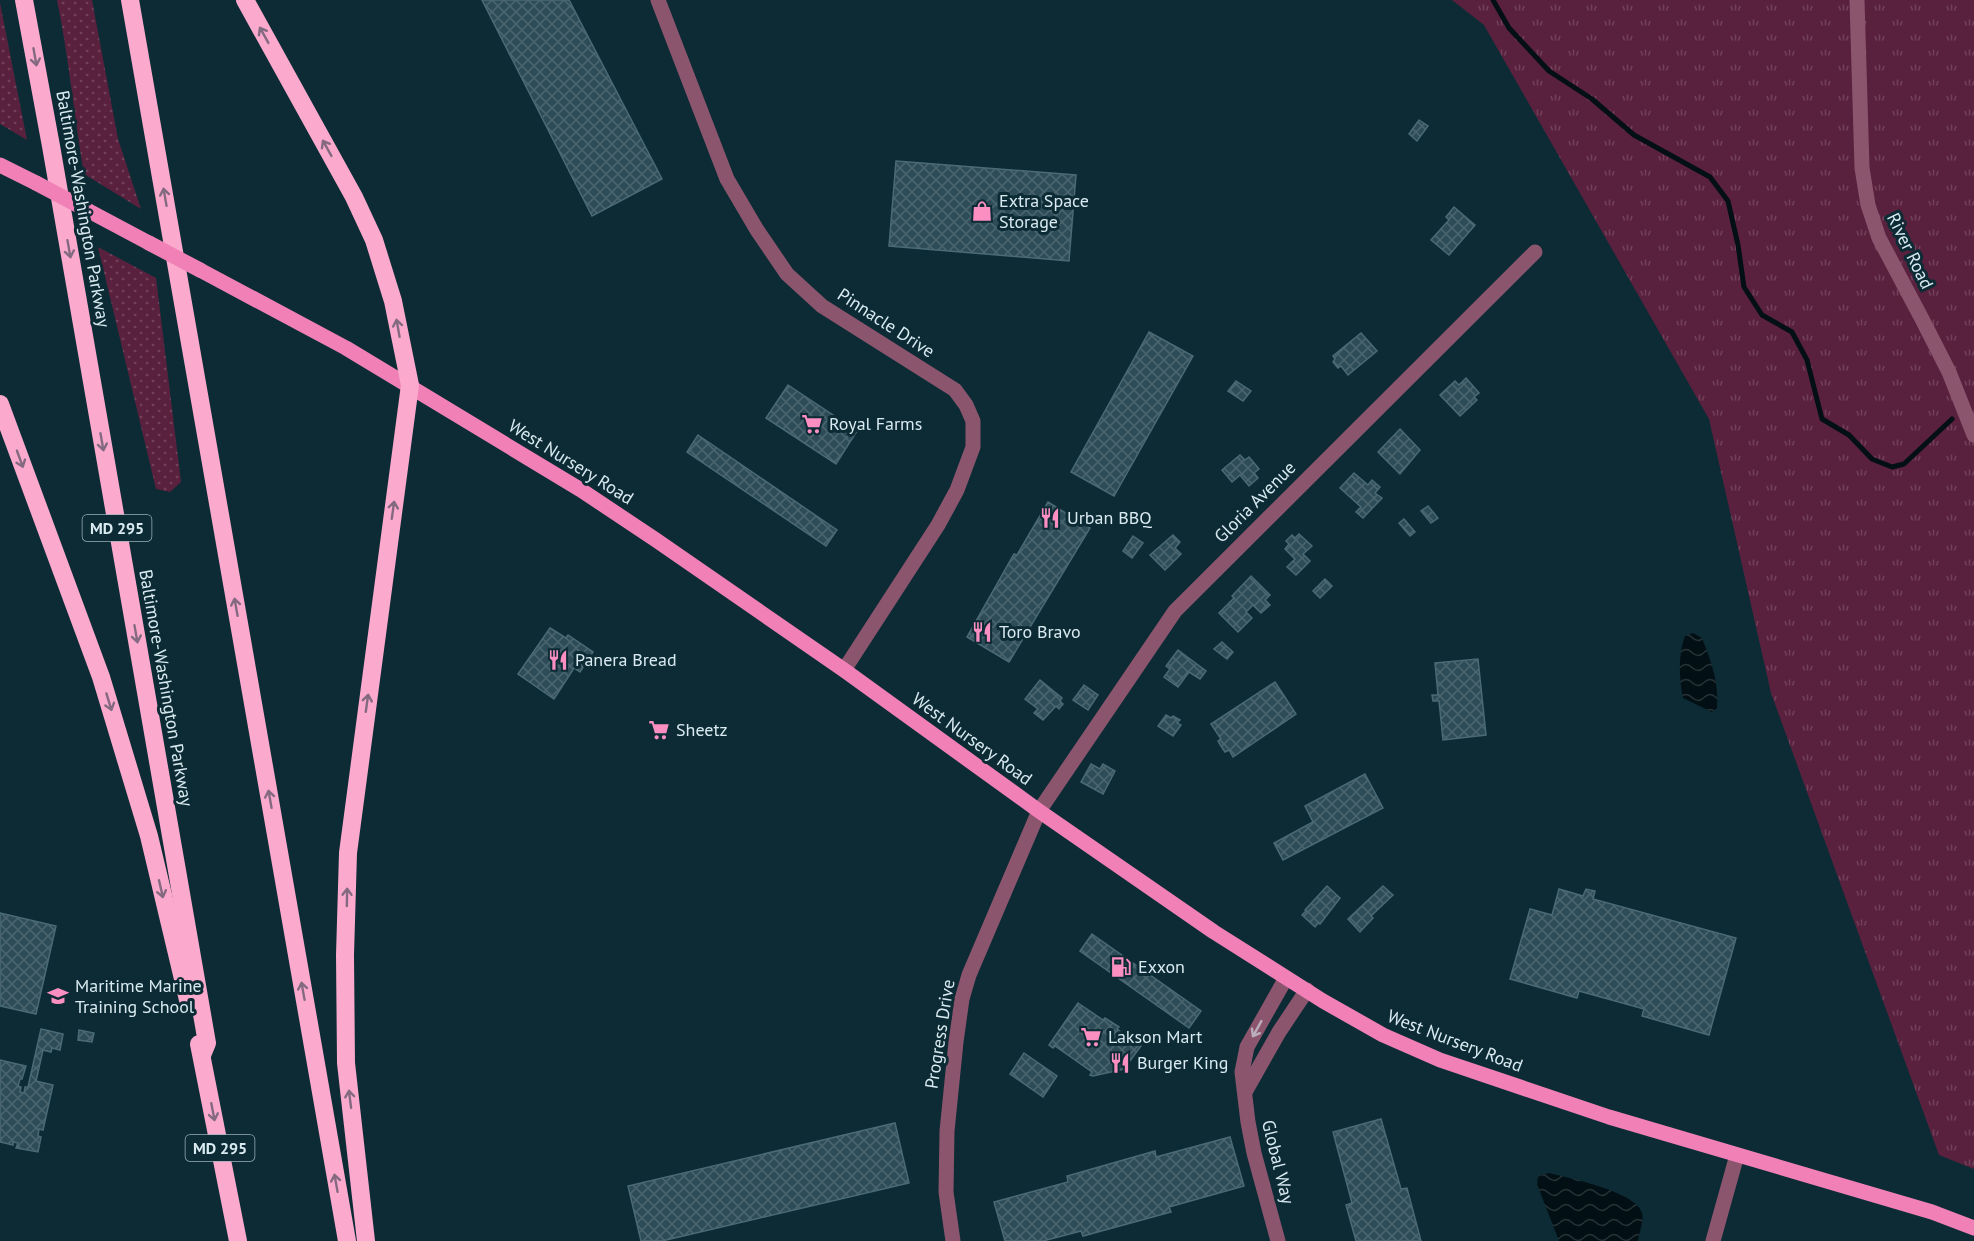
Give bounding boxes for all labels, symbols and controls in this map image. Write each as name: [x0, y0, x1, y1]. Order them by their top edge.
one-way arrow: [258, 26, 269, 44]
one-way arrow: [30, 47, 41, 67]
street label: Baltimore-Washington Parkway: [51, 89, 116, 330]
one-way arrow: [321, 140, 333, 157]
one-way arrow: [159, 187, 170, 207]
place label: Extra Space Storage: [999, 189, 1089, 233]
shop icon: Extra Space Storage: [970, 199, 994, 223]
street label: River Road: [1882, 209, 1939, 293]
one-way arrow: [64, 239, 75, 259]
street label: Pinnacle Drive: [833, 283, 939, 362]
one-way arrow: [392, 319, 403, 338]
supermarket icon: Royal Farms: [800, 412, 824, 436]
place label: Royal Farms: [829, 412, 922, 435]
street label: West Nursery Road: [504, 414, 638, 509]
one-way arrow: [97, 431, 108, 451]
one-way arrow: [16, 449, 27, 468]
street label: Gloria Avenue: [1209, 456, 1300, 547]
one-way arrow: [388, 500, 399, 520]
restaurant icon: Urban BBQ: [1038, 506, 1062, 530]
place label: Urban BBQ: [1067, 506, 1152, 529]
road number: MD 295: [82, 515, 152, 541]
street label: Baltimore-Washington Parkway: [134, 568, 199, 809]
one-way arrow: [230, 598, 241, 617]
restaurant icon: Toro Bravo: [970, 620, 994, 644]
place label: Toro Bravo: [999, 620, 1081, 643]
one-way arrow: [130, 623, 141, 643]
restaurant icon: Panera Bread: [546, 648, 570, 672]
place label: Panera Bread: [575, 648, 677, 671]
street label: West Nursery Road: [908, 687, 1037, 790]
one-way arrow: [104, 692, 115, 711]
one-way arrow: [362, 693, 373, 713]
supermarket icon: Sheetz: [647, 718, 671, 742]
place label: Sheetz: [676, 718, 728, 741]
one-way arrow: [264, 790, 275, 809]
one-way arrow: [156, 879, 168, 898]
one-way arrow: [341, 887, 352, 907]
fuel station icon: Exxon: [1109, 955, 1133, 979]
place label: Exxon: [1138, 955, 1185, 978]
place label: Maritime Marine Training School: [75, 974, 202, 1018]
street label: Progress Drive: [920, 978, 960, 1090]
one-way arrow: [297, 982, 308, 1002]
school or university icon: Maritime Marine Training School: [46, 984, 70, 1008]
street label: West Nursery Road: [1384, 1004, 1526, 1077]
one-way arrow: [1251, 1020, 1263, 1037]
supermarket icon: Lakson Mart: [1079, 1025, 1103, 1049]
place label: Lakson Mart: [1108, 1025, 1202, 1048]
restaurant icon: Burger King: [1108, 1051, 1132, 1075]
place label: Burger King: [1137, 1051, 1228, 1074]
one-way arrow: [344, 1090, 355, 1110]
one-way arrow: [208, 1102, 219, 1122]
street label: Global Way: [1257, 1117, 1300, 1207]
road number: MD 295: [186, 1135, 254, 1161]
one-way arrow: [331, 1174, 342, 1194]

